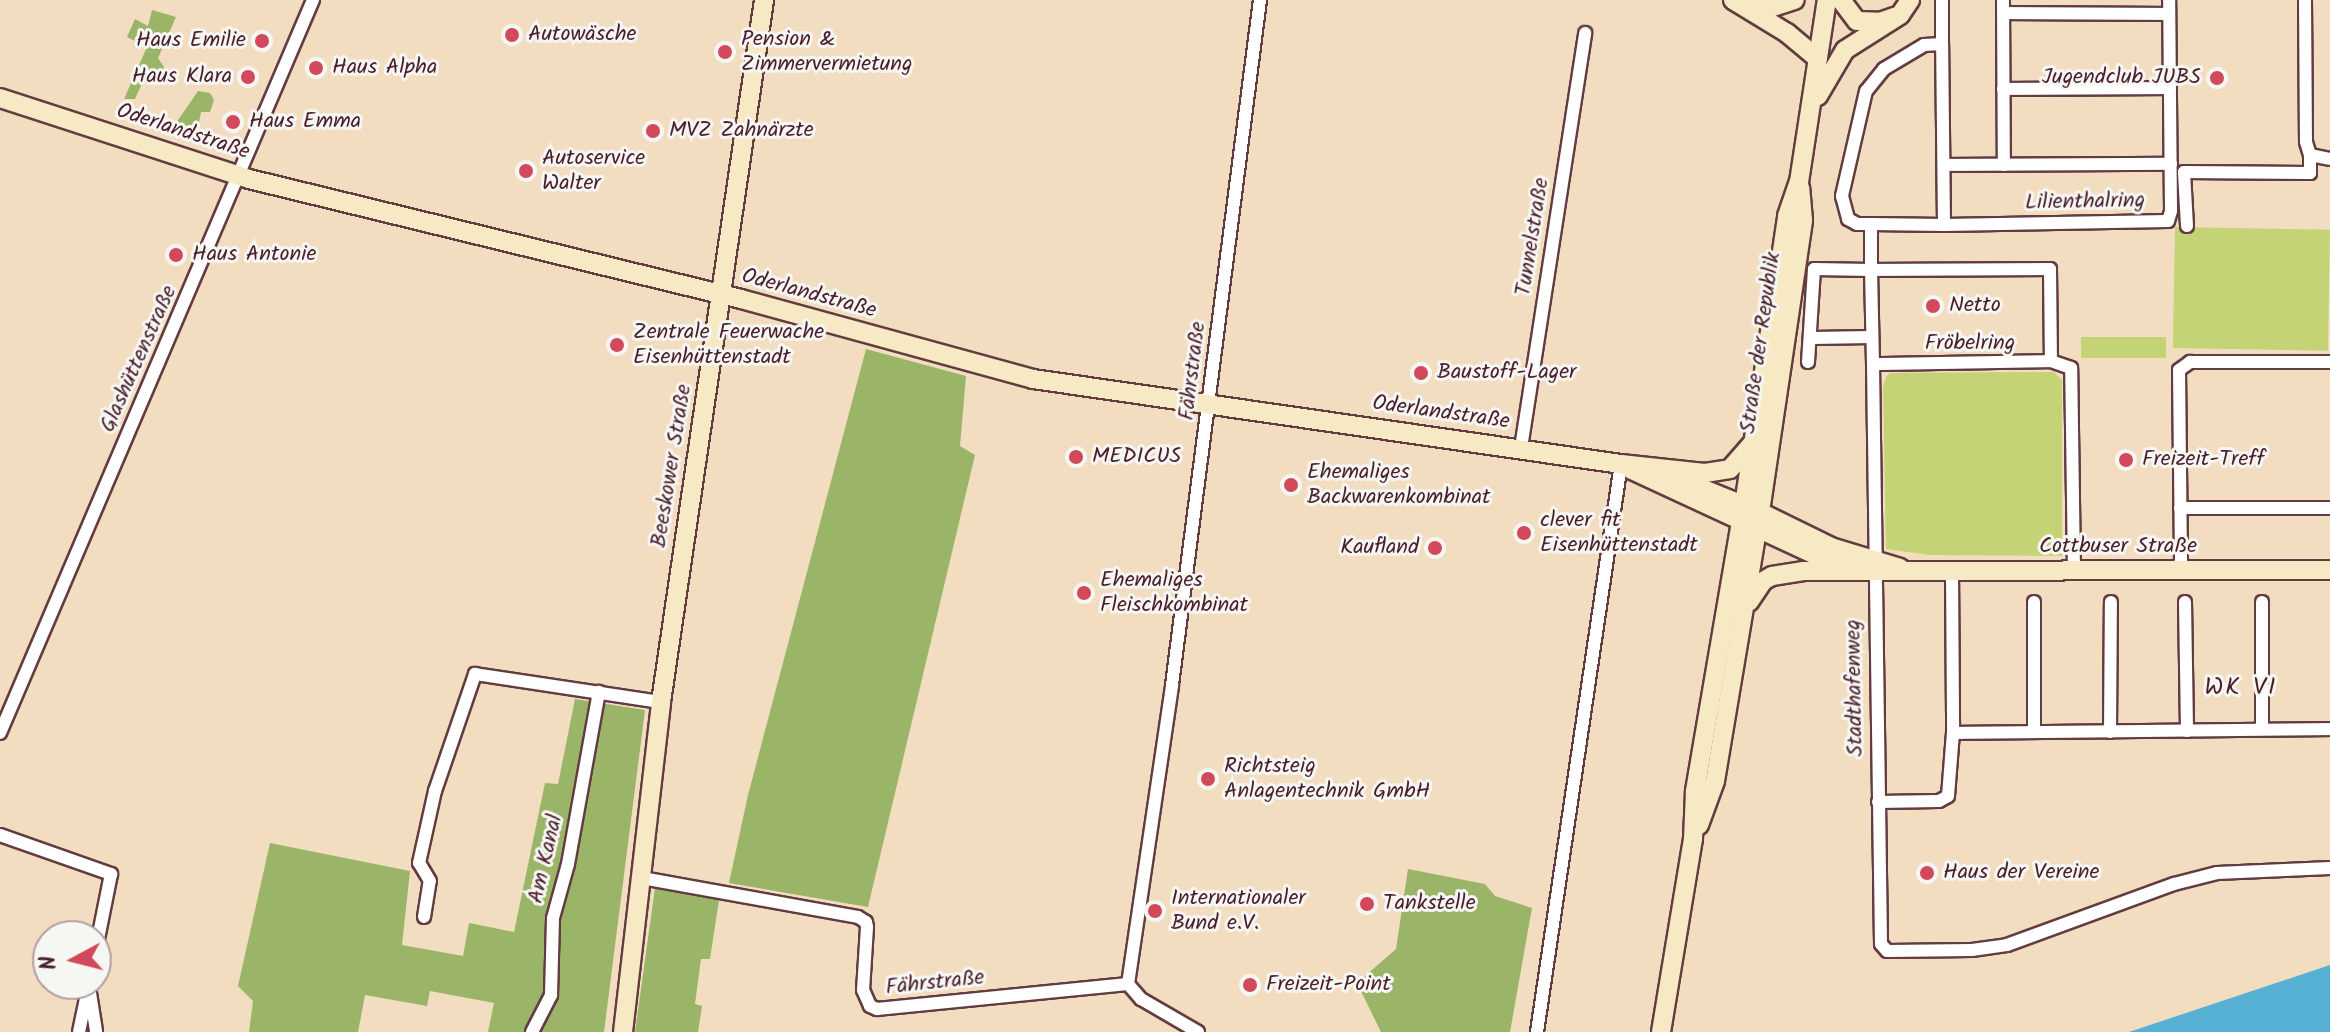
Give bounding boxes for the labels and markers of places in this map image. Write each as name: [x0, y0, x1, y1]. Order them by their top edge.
place label: Autowäsche: [528, 22, 636, 48]
marker: Autowäsche: [503, 26, 521, 44]
place label: Pension & Zimmervermietung: [741, 26, 912, 78]
place label: Haus Emilie: [136, 28, 246, 54]
marker: Haus Emilie: [253, 32, 271, 50]
marker: Pension & Zimmervermietung: [716, 43, 734, 61]
place label: Haus Alpha: [332, 55, 437, 81]
marker: Haus Alpha: [307, 59, 325, 77]
place label: Haus Klara: [132, 64, 232, 90]
place label: Jugendclub JUBS: [2042, 65, 2201, 91]
marker: Haus Klara: [239, 68, 257, 86]
marker: Jugendclub JUBS: [2208, 69, 2226, 87]
place label: Haus Emma: [249, 109, 361, 135]
marker: Haus Emma: [224, 113, 242, 131]
place label: MVZ Zahnärzte: [669, 118, 814, 144]
marker: MVZ Zahnärzte: [644, 122, 662, 140]
place label: Autoservice Walter: [542, 145, 645, 196]
marker: Autoservice Walter: [517, 162, 535, 180]
place label: Haus Antonie: [192, 242, 316, 268]
marker: Haus Antonie: [167, 246, 185, 264]
place label: Netto: [1949, 293, 2001, 319]
marker: Netto: [1924, 297, 1942, 315]
place label: Zentrale Feuerwache Eisenhüttenstadt: [633, 319, 824, 370]
marker: Zentrale Feuerwache Eisenhüttenstadt: [608, 336, 626, 354]
place label: Baustoff-Lager: [1437, 360, 1576, 386]
marker: Baustoff-Lager: [1412, 364, 1430, 382]
place label: MEDICUS: [1092, 444, 1181, 470]
place label: Freizeit-Treff: [2142, 447, 2265, 473]
marker: MEDICUS: [1067, 448, 1085, 466]
marker: Freizeit-Treff: [2117, 451, 2135, 469]
place label: Ehemaliges Backwarenkombinat: [1307, 459, 1491, 510]
marker: Ehemaliges Backwarenkombinat: [1282, 476, 1300, 494]
place label: clever fit Eisenhüttenstadt: [1540, 507, 1698, 558]
marker: clever fit Eisenhüttenstadt: [1515, 524, 1533, 542]
place label: Kaufland: [1340, 535, 1419, 561]
marker: Kaufland: [1426, 539, 1444, 557]
place label: Ehemaliges Fleischkombinat: [1100, 567, 1248, 618]
marker: Ehemaliges Fleischkombinat: [1075, 584, 1093, 602]
place label: Richtsteig Anlagentechnik GmbH: [1224, 753, 1430, 804]
marker: Richtsteig Anlagentechnik GmbH: [1199, 770, 1217, 788]
place label: Haus der Vereine: [1943, 860, 2099, 886]
marker: Haus der Vereine: [1918, 864, 1936, 882]
place label: Internationaler Bund e.V.: [1171, 885, 1306, 936]
place label: Tankstelle: [1383, 891, 1476, 917]
marker: Tankstelle: [1358, 895, 1376, 913]
marker: Internationaler Bund e.V.: [1146, 902, 1164, 920]
place label: Freizeit-Point: [1266, 972, 1391, 998]
marker: Freizeit-Point: [1241, 976, 1259, 994]

